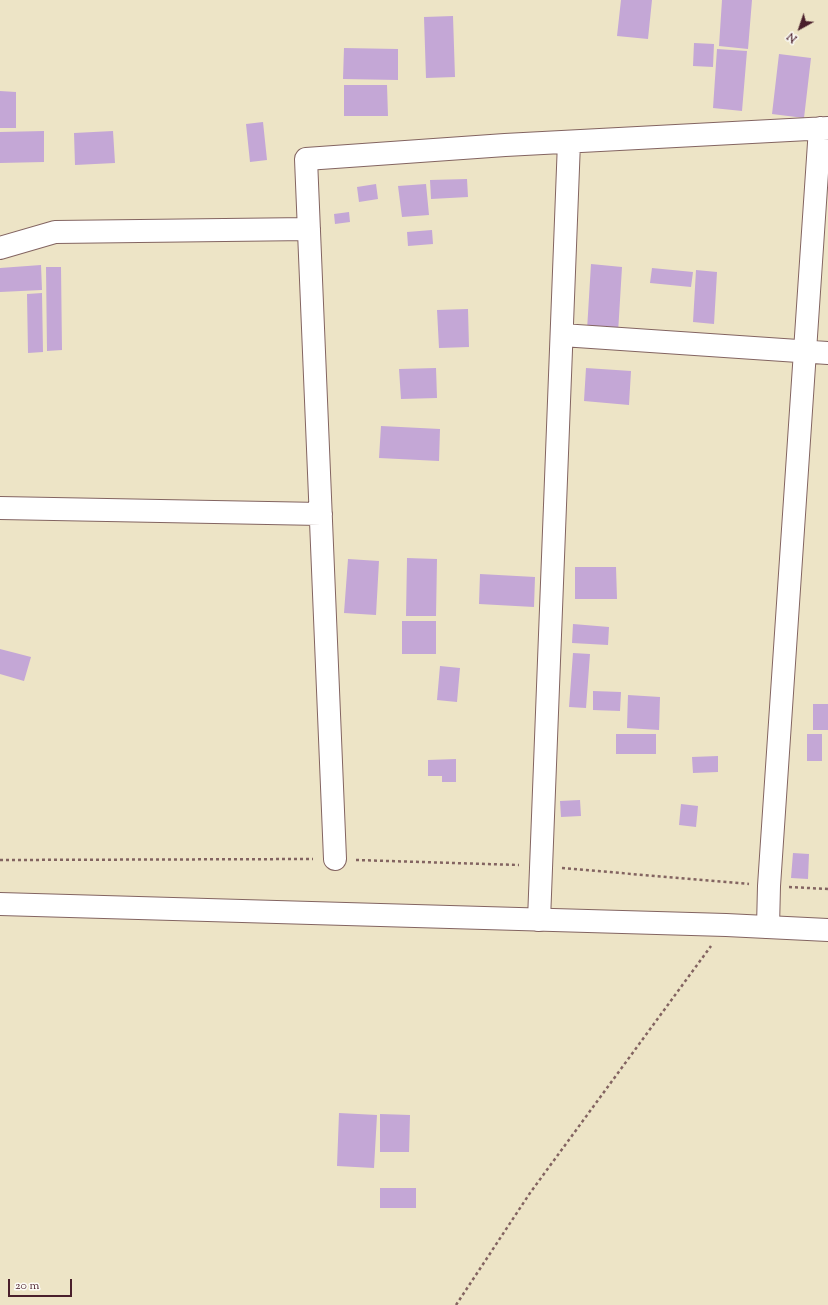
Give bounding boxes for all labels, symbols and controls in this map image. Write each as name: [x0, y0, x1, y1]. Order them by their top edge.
north arrow: [780, 8, 820, 48]
text: N: [784, 28, 801, 46]
scale bar: [10, 1271, 74, 1297]
text: 20 m: [15, 1277, 39, 1295]

